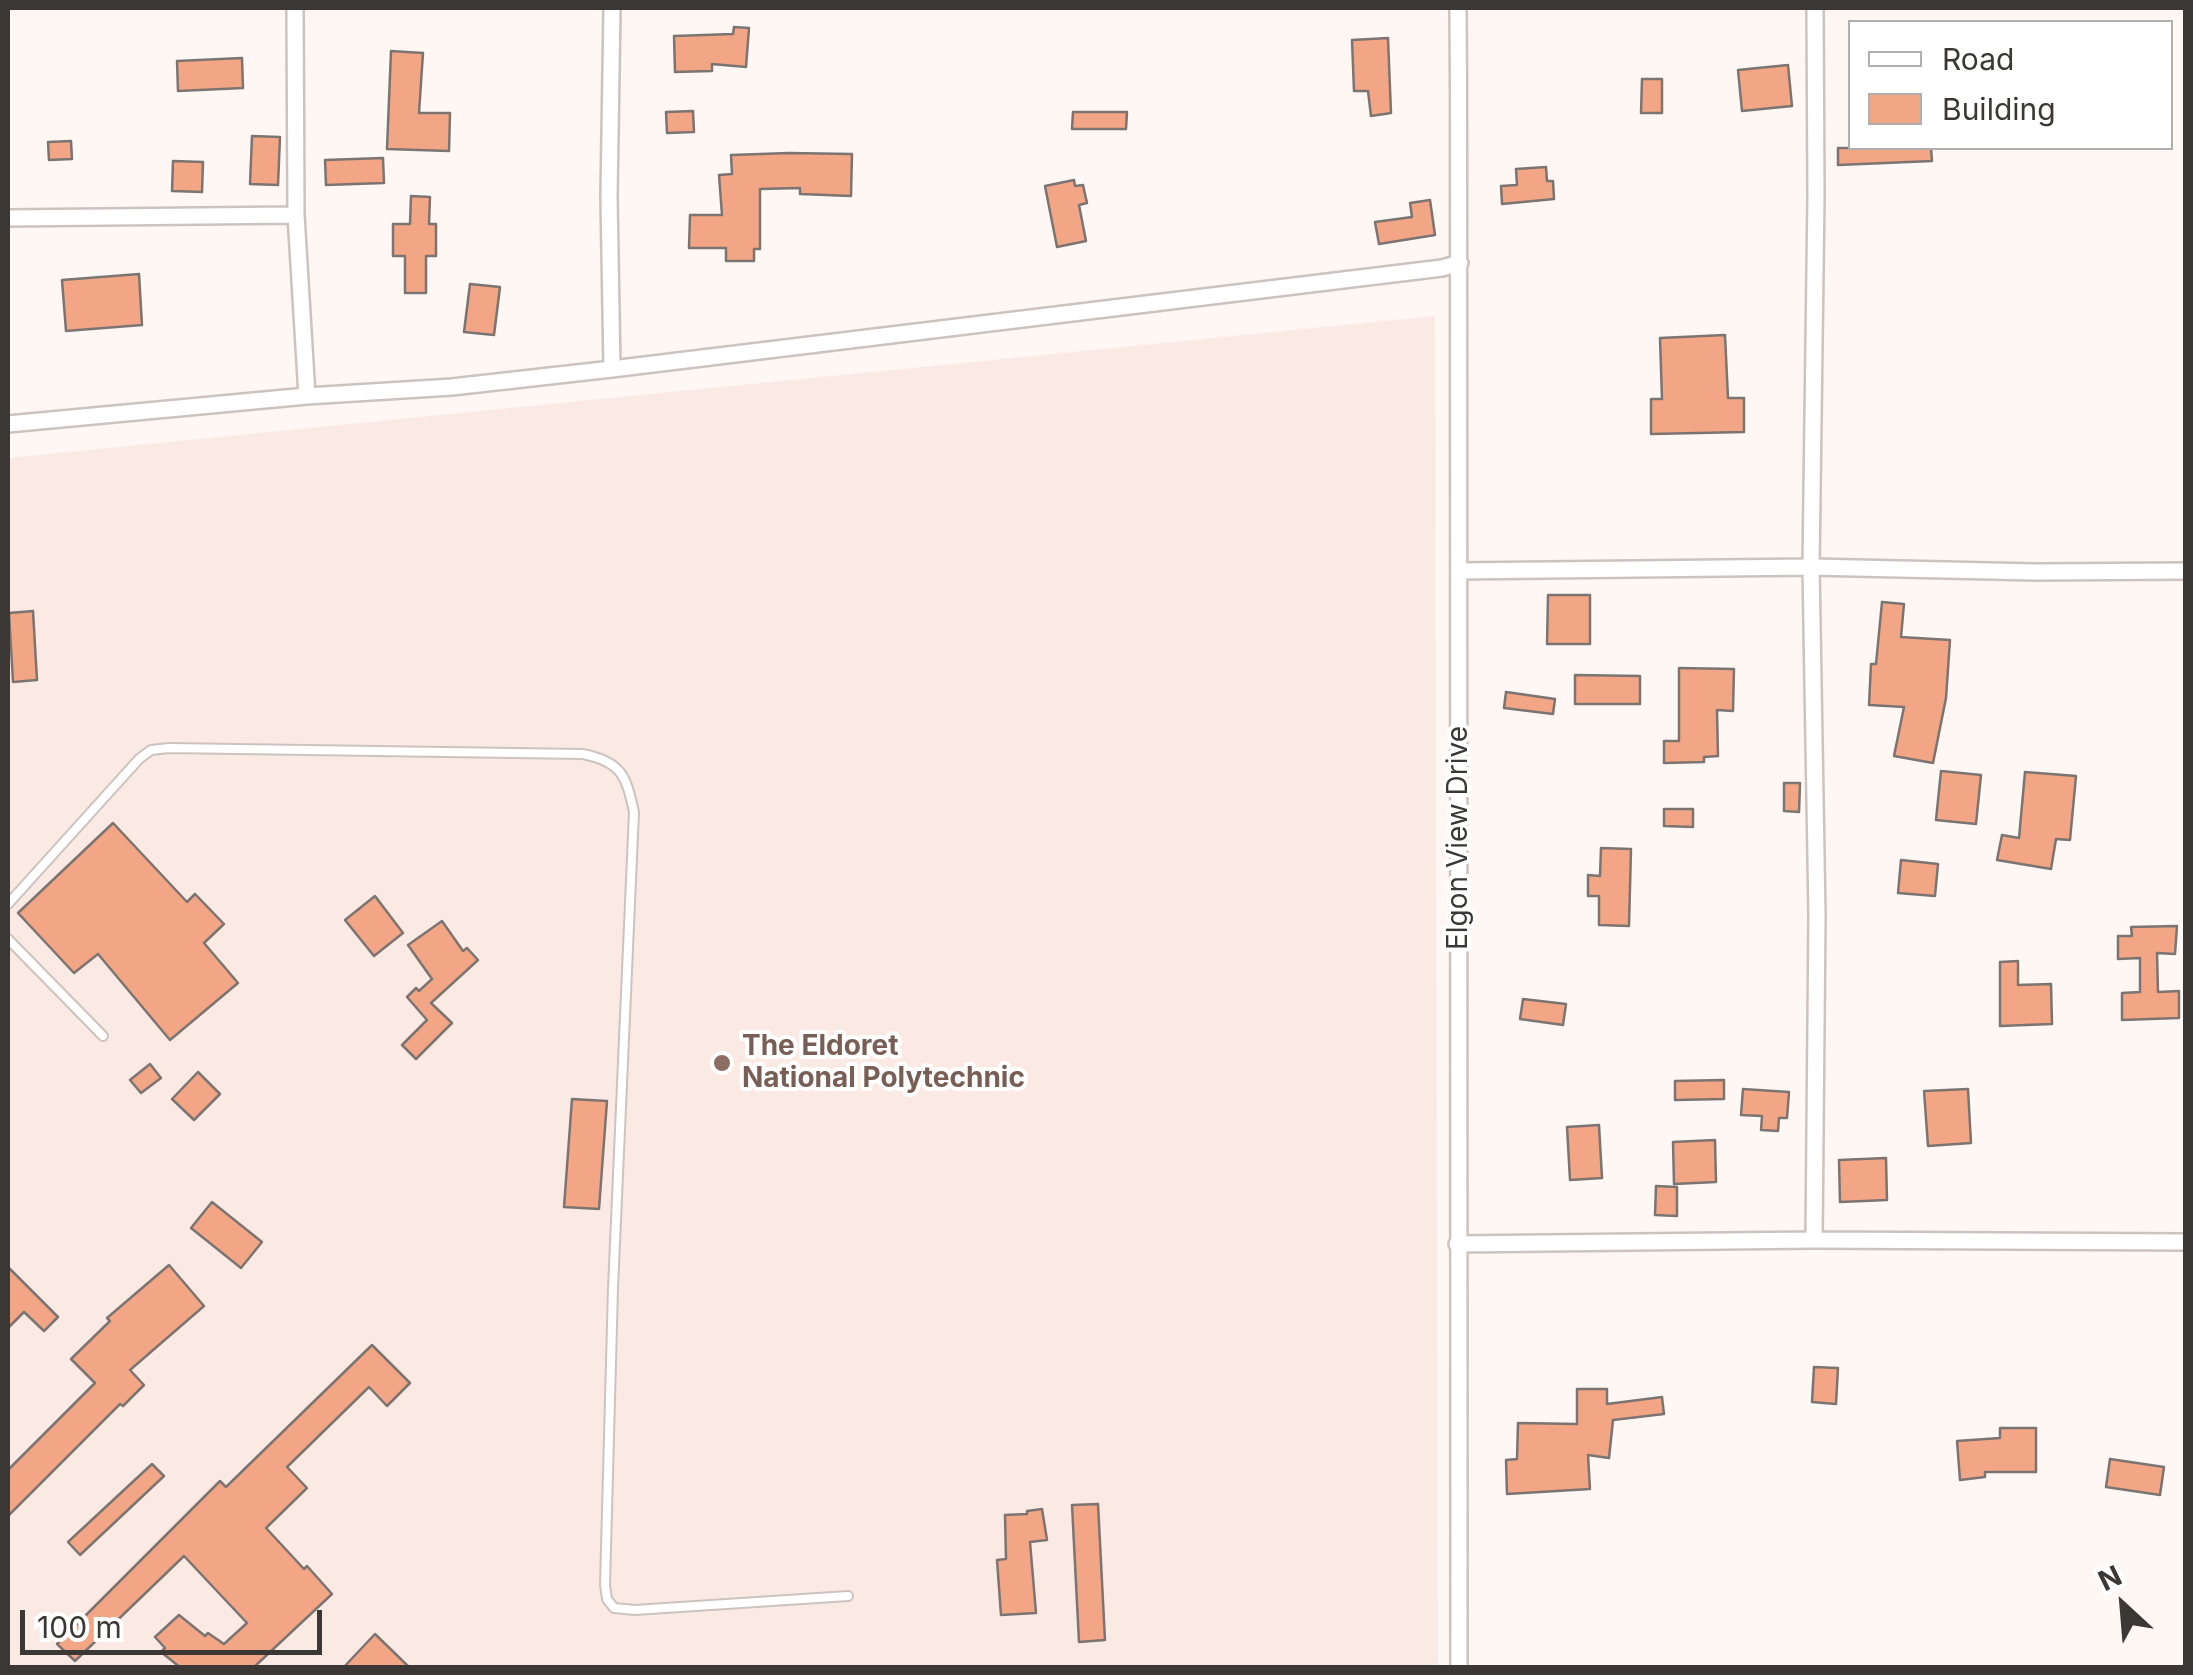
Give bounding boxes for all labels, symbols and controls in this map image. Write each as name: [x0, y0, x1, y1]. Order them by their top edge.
legend: [1848, 20, 2173, 150]
text: Road: [1942, 41, 2014, 77]
text: Building: [1942, 91, 2056, 127]
street label: Elgon View Drive: [1442, 726, 1476, 950]
place label: The Eldoret National Polytechnic: [742, 1030, 1025, 1096]
marker: The Eldoret National Polytechnic: [711, 1052, 733, 1074]
north arrow: [2073, 1555, 2173, 1655]
text: N: [2093, 1558, 2127, 1598]
scale bar: [25, 1590, 328, 1652]
text: 100 m: [37, 1609, 122, 1645]

